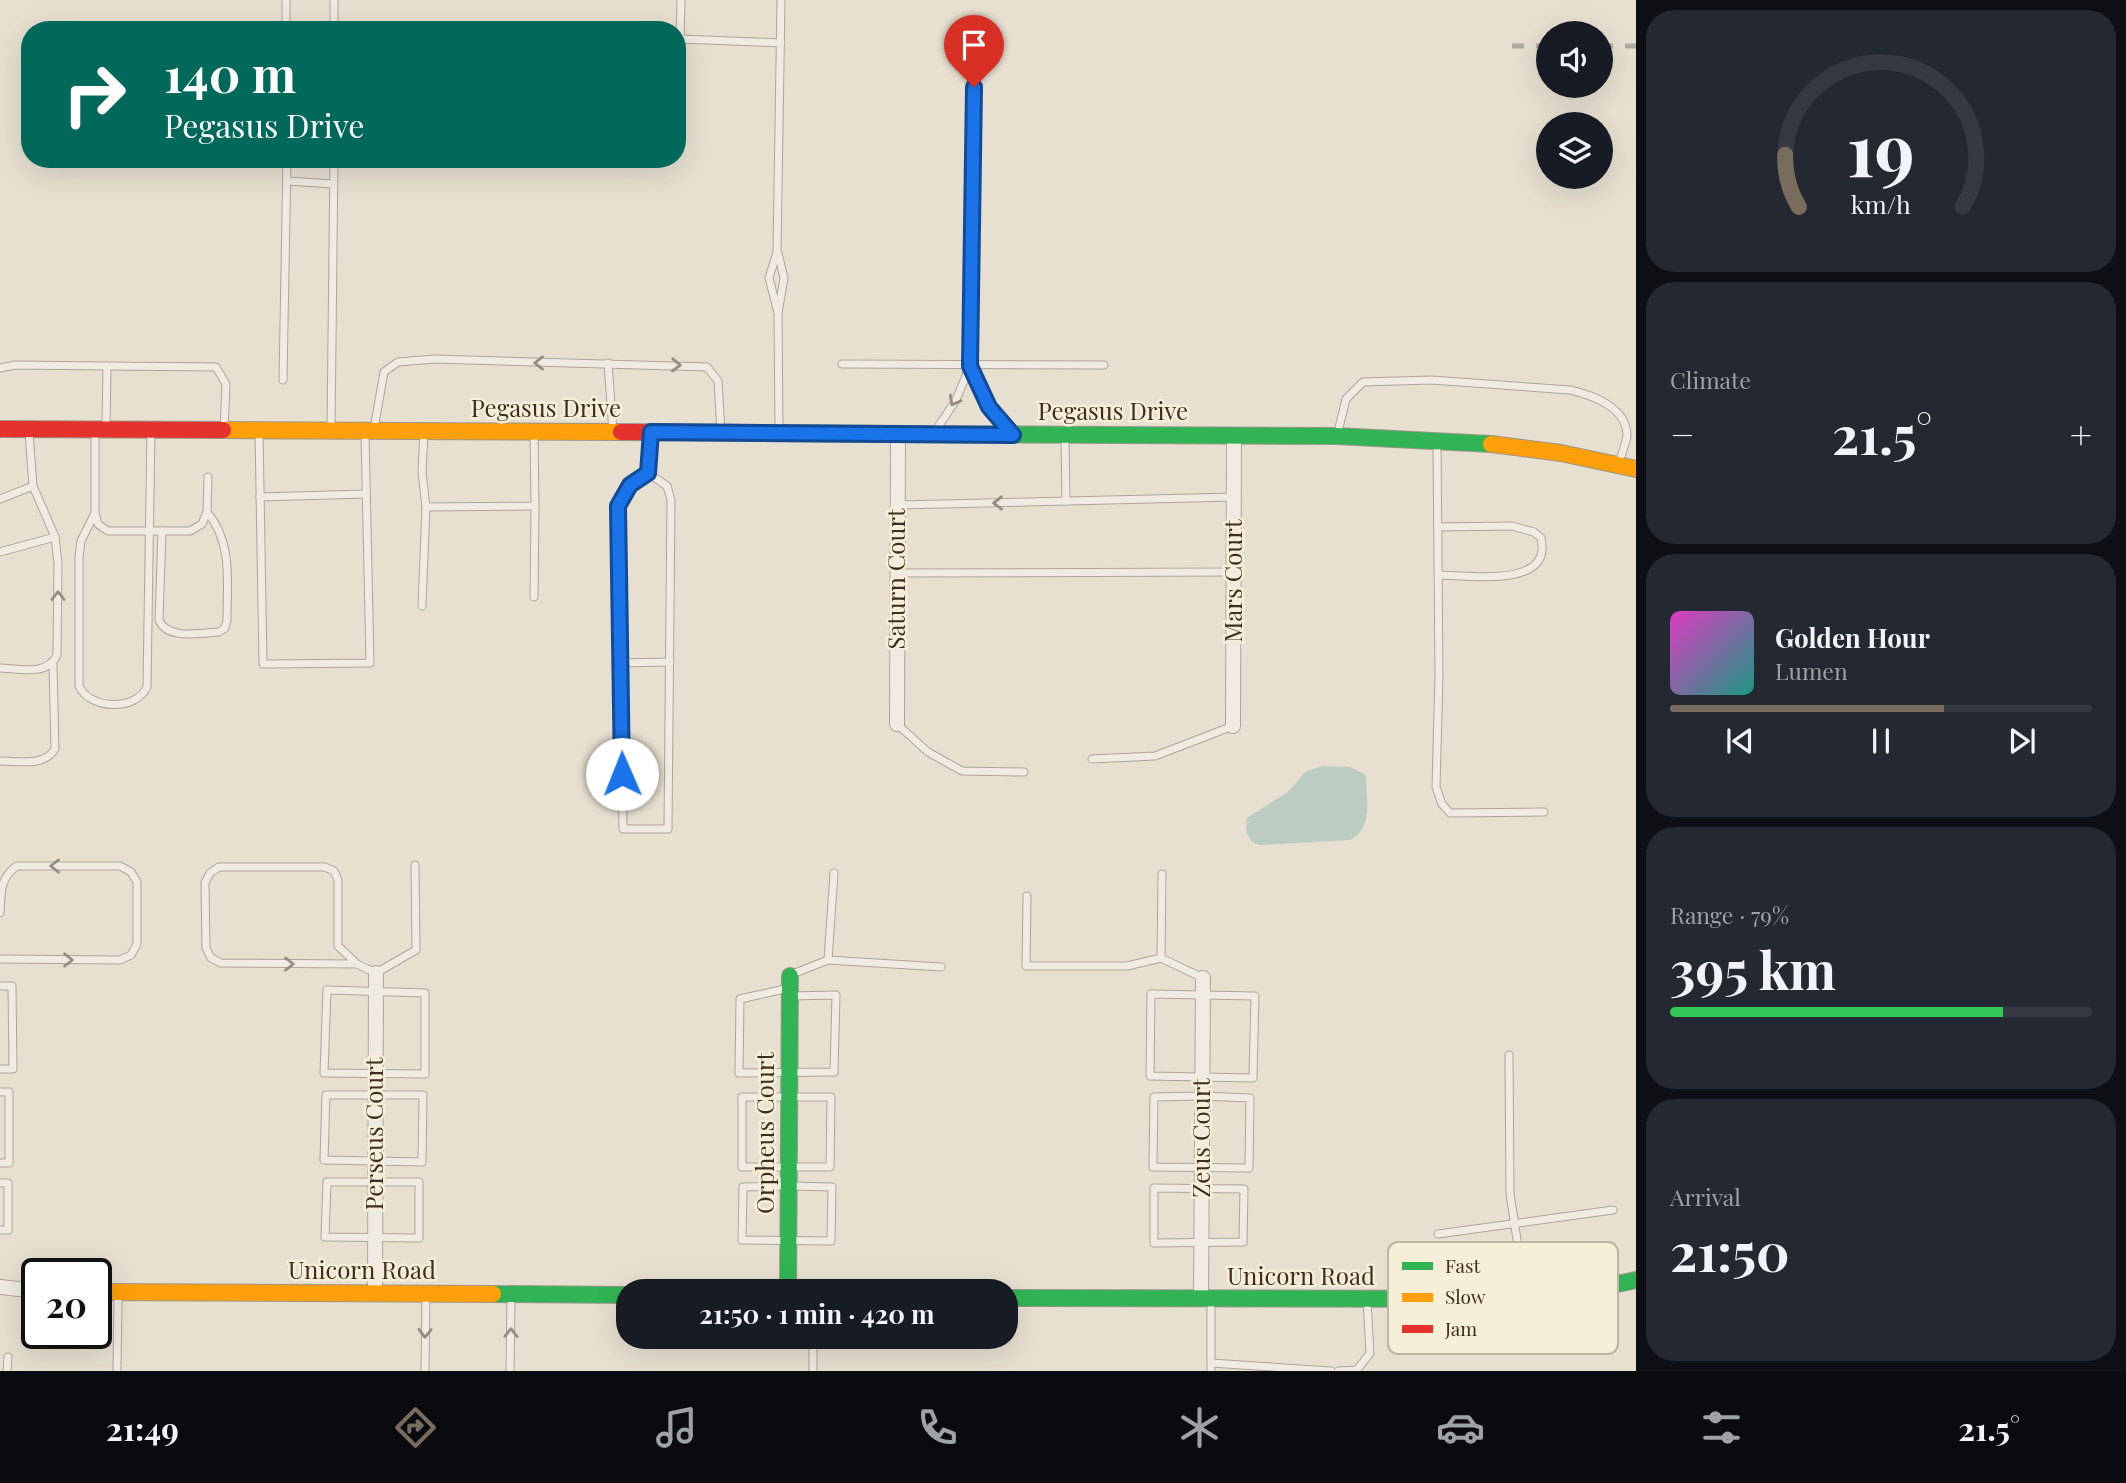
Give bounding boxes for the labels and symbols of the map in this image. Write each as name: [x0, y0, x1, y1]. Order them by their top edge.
pin: [944, 15, 1004, 87]
one-way arrow: [534, 355, 544, 371]
one-way arrow: [671, 358, 682, 373]
street label: Pegasus Drive: [471, 391, 621, 423]
one-way arrow: [949, 394, 962, 406]
street label: Pegasus Drive: [1038, 394, 1188, 426]
one-way arrow: [992, 495, 1003, 511]
street label: Saturn Court: [879, 508, 911, 650]
street label: Mars Court: [1216, 519, 1248, 642]
one-way arrow: [50, 590, 66, 601]
position arrow: [585, 737, 659, 811]
one-way arrow: [49, 858, 60, 874]
one-way arrow: [63, 952, 74, 968]
one-way arrow: [284, 956, 295, 972]
street label: Orpheus Court: [748, 1051, 780, 1214]
street label: Perseus Court: [357, 1057, 389, 1210]
street label: Zeus Court: [1184, 1078, 1216, 1198]
legend: [1388, 1242, 1618, 1354]
text: Fast: [1445, 1252, 1481, 1278]
street label: Unicorn Road: [288, 1253, 436, 1285]
speed limit sign: 20: [21, 1258, 112, 1349]
street label: Unicorn Road: [1227, 1259, 1375, 1291]
text: Slow: [1445, 1283, 1486, 1309]
text: Jam: [1444, 1315, 1477, 1341]
one-way arrow: [503, 1327, 518, 1338]
one-way arrow: [417, 1328, 433, 1338]

